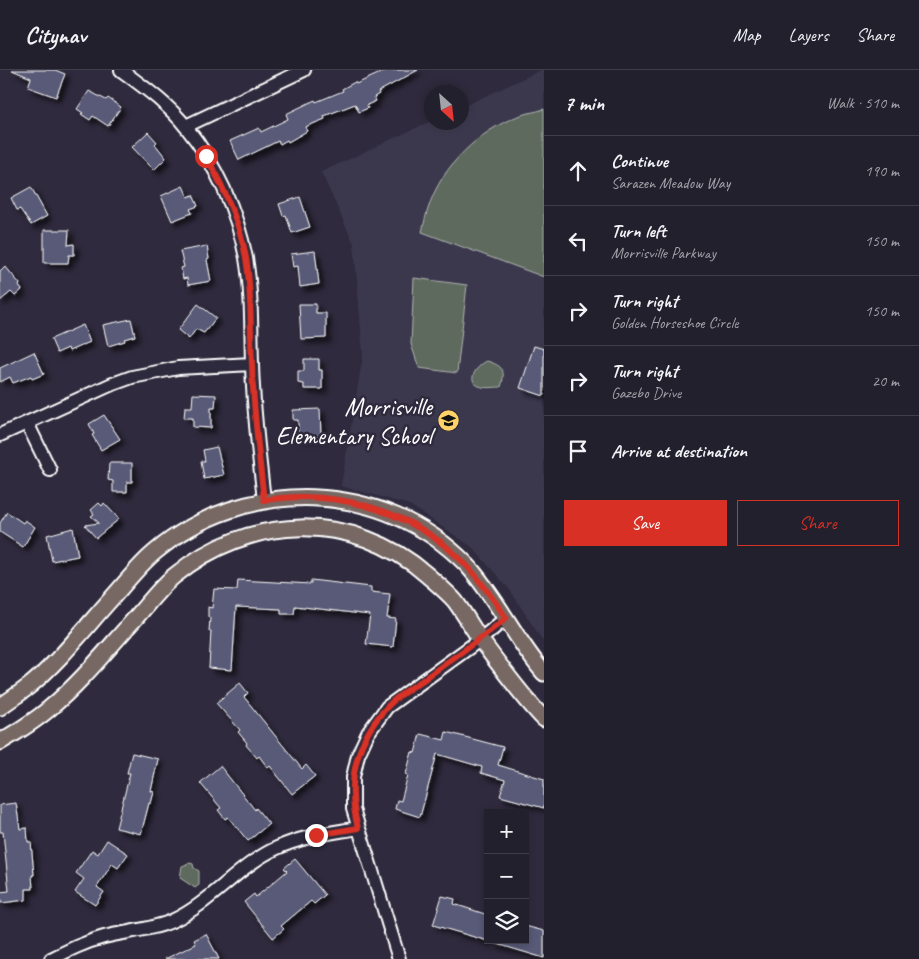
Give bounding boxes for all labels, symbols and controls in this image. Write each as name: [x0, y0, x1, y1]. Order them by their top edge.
text: Citynav: [25, 20, 86, 50]
text: Map: [733, 24, 761, 46]
text: Layers: [789, 24, 828, 46]
text: Share: [856, 24, 894, 46]
north arrow: [424, 85, 469, 130]
text: 7 min: [564, 90, 604, 116]
text: Walk · 510 m: [827, 93, 899, 113]
route start: [195, 145, 218, 168]
text: Continue: [611, 149, 668, 173]
icon: ahead: [564, 157, 592, 185]
text: 190 m: [865, 161, 899, 181]
text: Sarazen Meadow Way: [611, 173, 730, 193]
text: Turn left: [611, 219, 666, 243]
icon: left: [564, 227, 592, 255]
text: 150 m: [865, 231, 899, 251]
text: Morrisville Parkway: [611, 243, 716, 263]
text: Turn right: [611, 289, 678, 313]
icon: right: [564, 297, 592, 325]
text: 150 m: [865, 301, 899, 321]
text: Golden Horseshoe Circle: [611, 313, 739, 333]
text: Turn right: [611, 359, 678, 383]
icon: right: [564, 367, 592, 395]
text: 20 m: [872, 371, 899, 391]
text: Gazebo Drive: [611, 383, 681, 403]
place label: Morrisville Elementary School: [276, 391, 437, 452]
school or university icon: Morrisville Elementary School: [436, 409, 460, 433]
icon: arrive: [564, 437, 592, 465]
text: Arrive at destination: [611, 439, 747, 463]
button: Save: [564, 500, 727, 546]
button: Share: [737, 500, 899, 546]
map controls: [484, 809, 529, 944]
button: +: [484, 809, 529, 854]
route end: [305, 824, 328, 847]
button: −: [484, 854, 529, 899]
button: layers: [484, 899, 529, 944]

